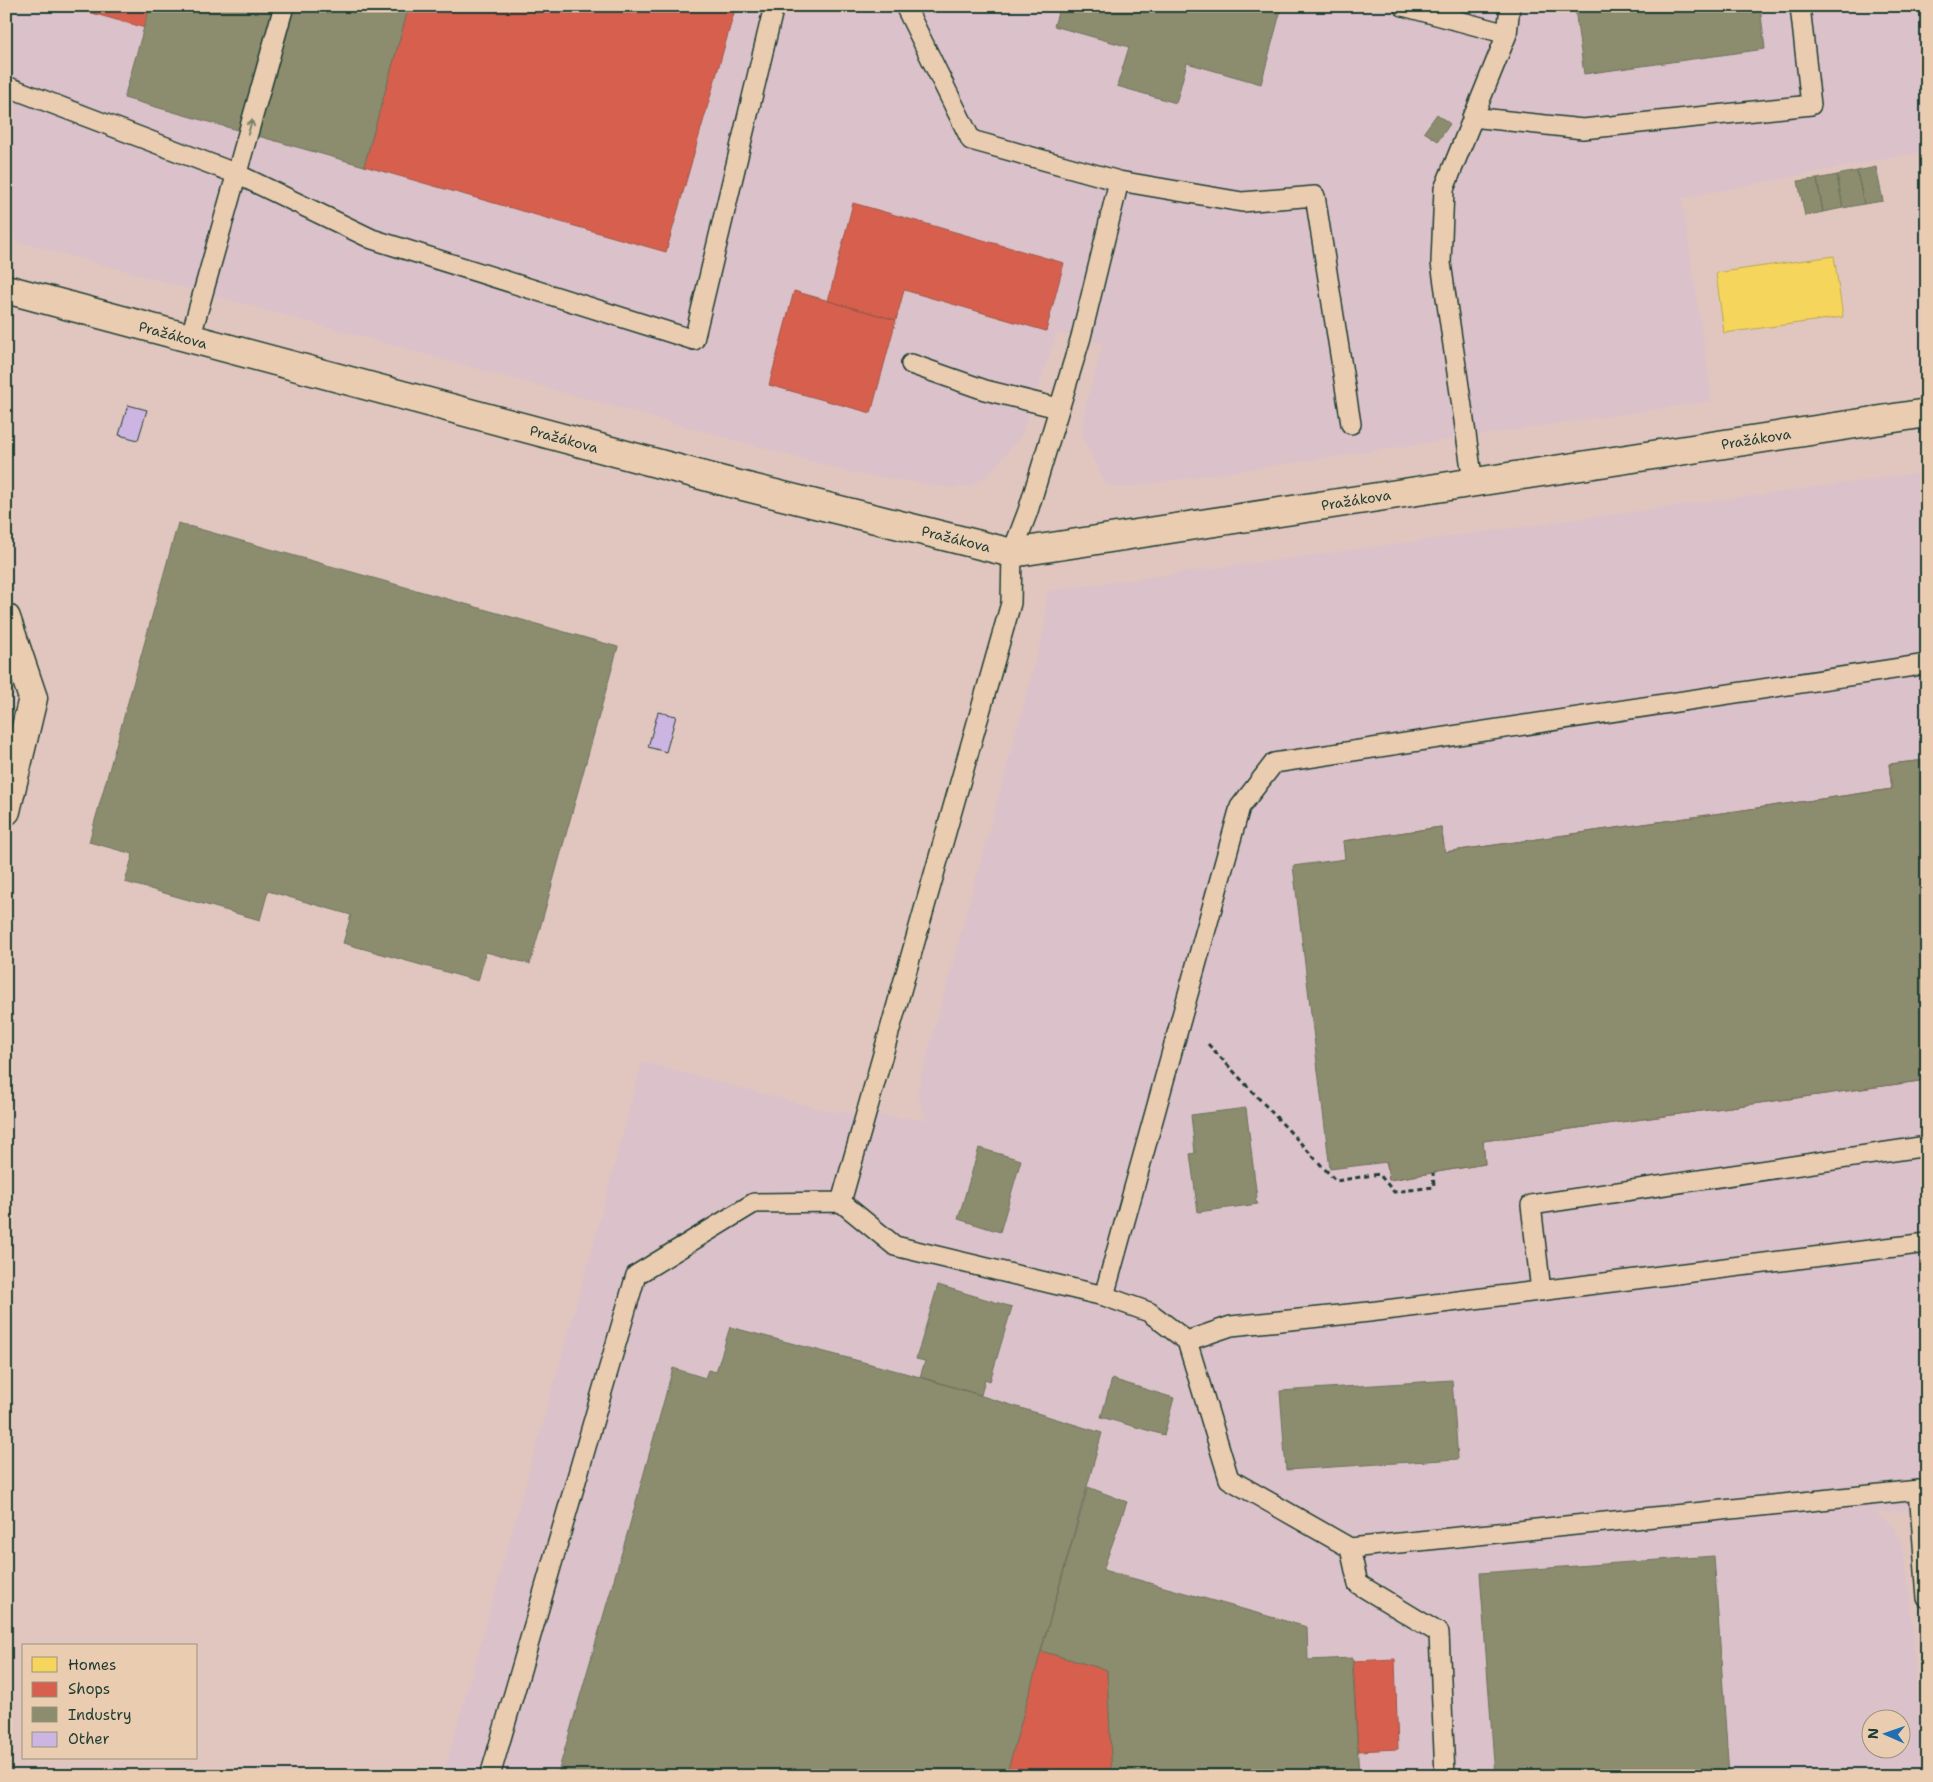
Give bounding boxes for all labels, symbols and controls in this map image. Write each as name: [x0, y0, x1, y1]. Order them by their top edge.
one-way arrow: [245, 119, 255, 135]
street label: Pražákova: [137, 317, 210, 353]
street label: Pražákova: [528, 421, 601, 457]
street label: Pražákova: [1720, 425, 1793, 453]
street label: Pražákova: [1320, 486, 1393, 514]
street label: Pražákova: [920, 522, 993, 556]
legend: [22, 1644, 198, 1760]
text: Homes: [68, 1655, 116, 1675]
text: Shops: [68, 1679, 110, 1699]
text: Industry: [68, 1705, 132, 1725]
north arrow: [1860, 1710, 1910, 1760]
text: N: [1864, 1728, 1882, 1739]
text: Other: [68, 1729, 110, 1749]

